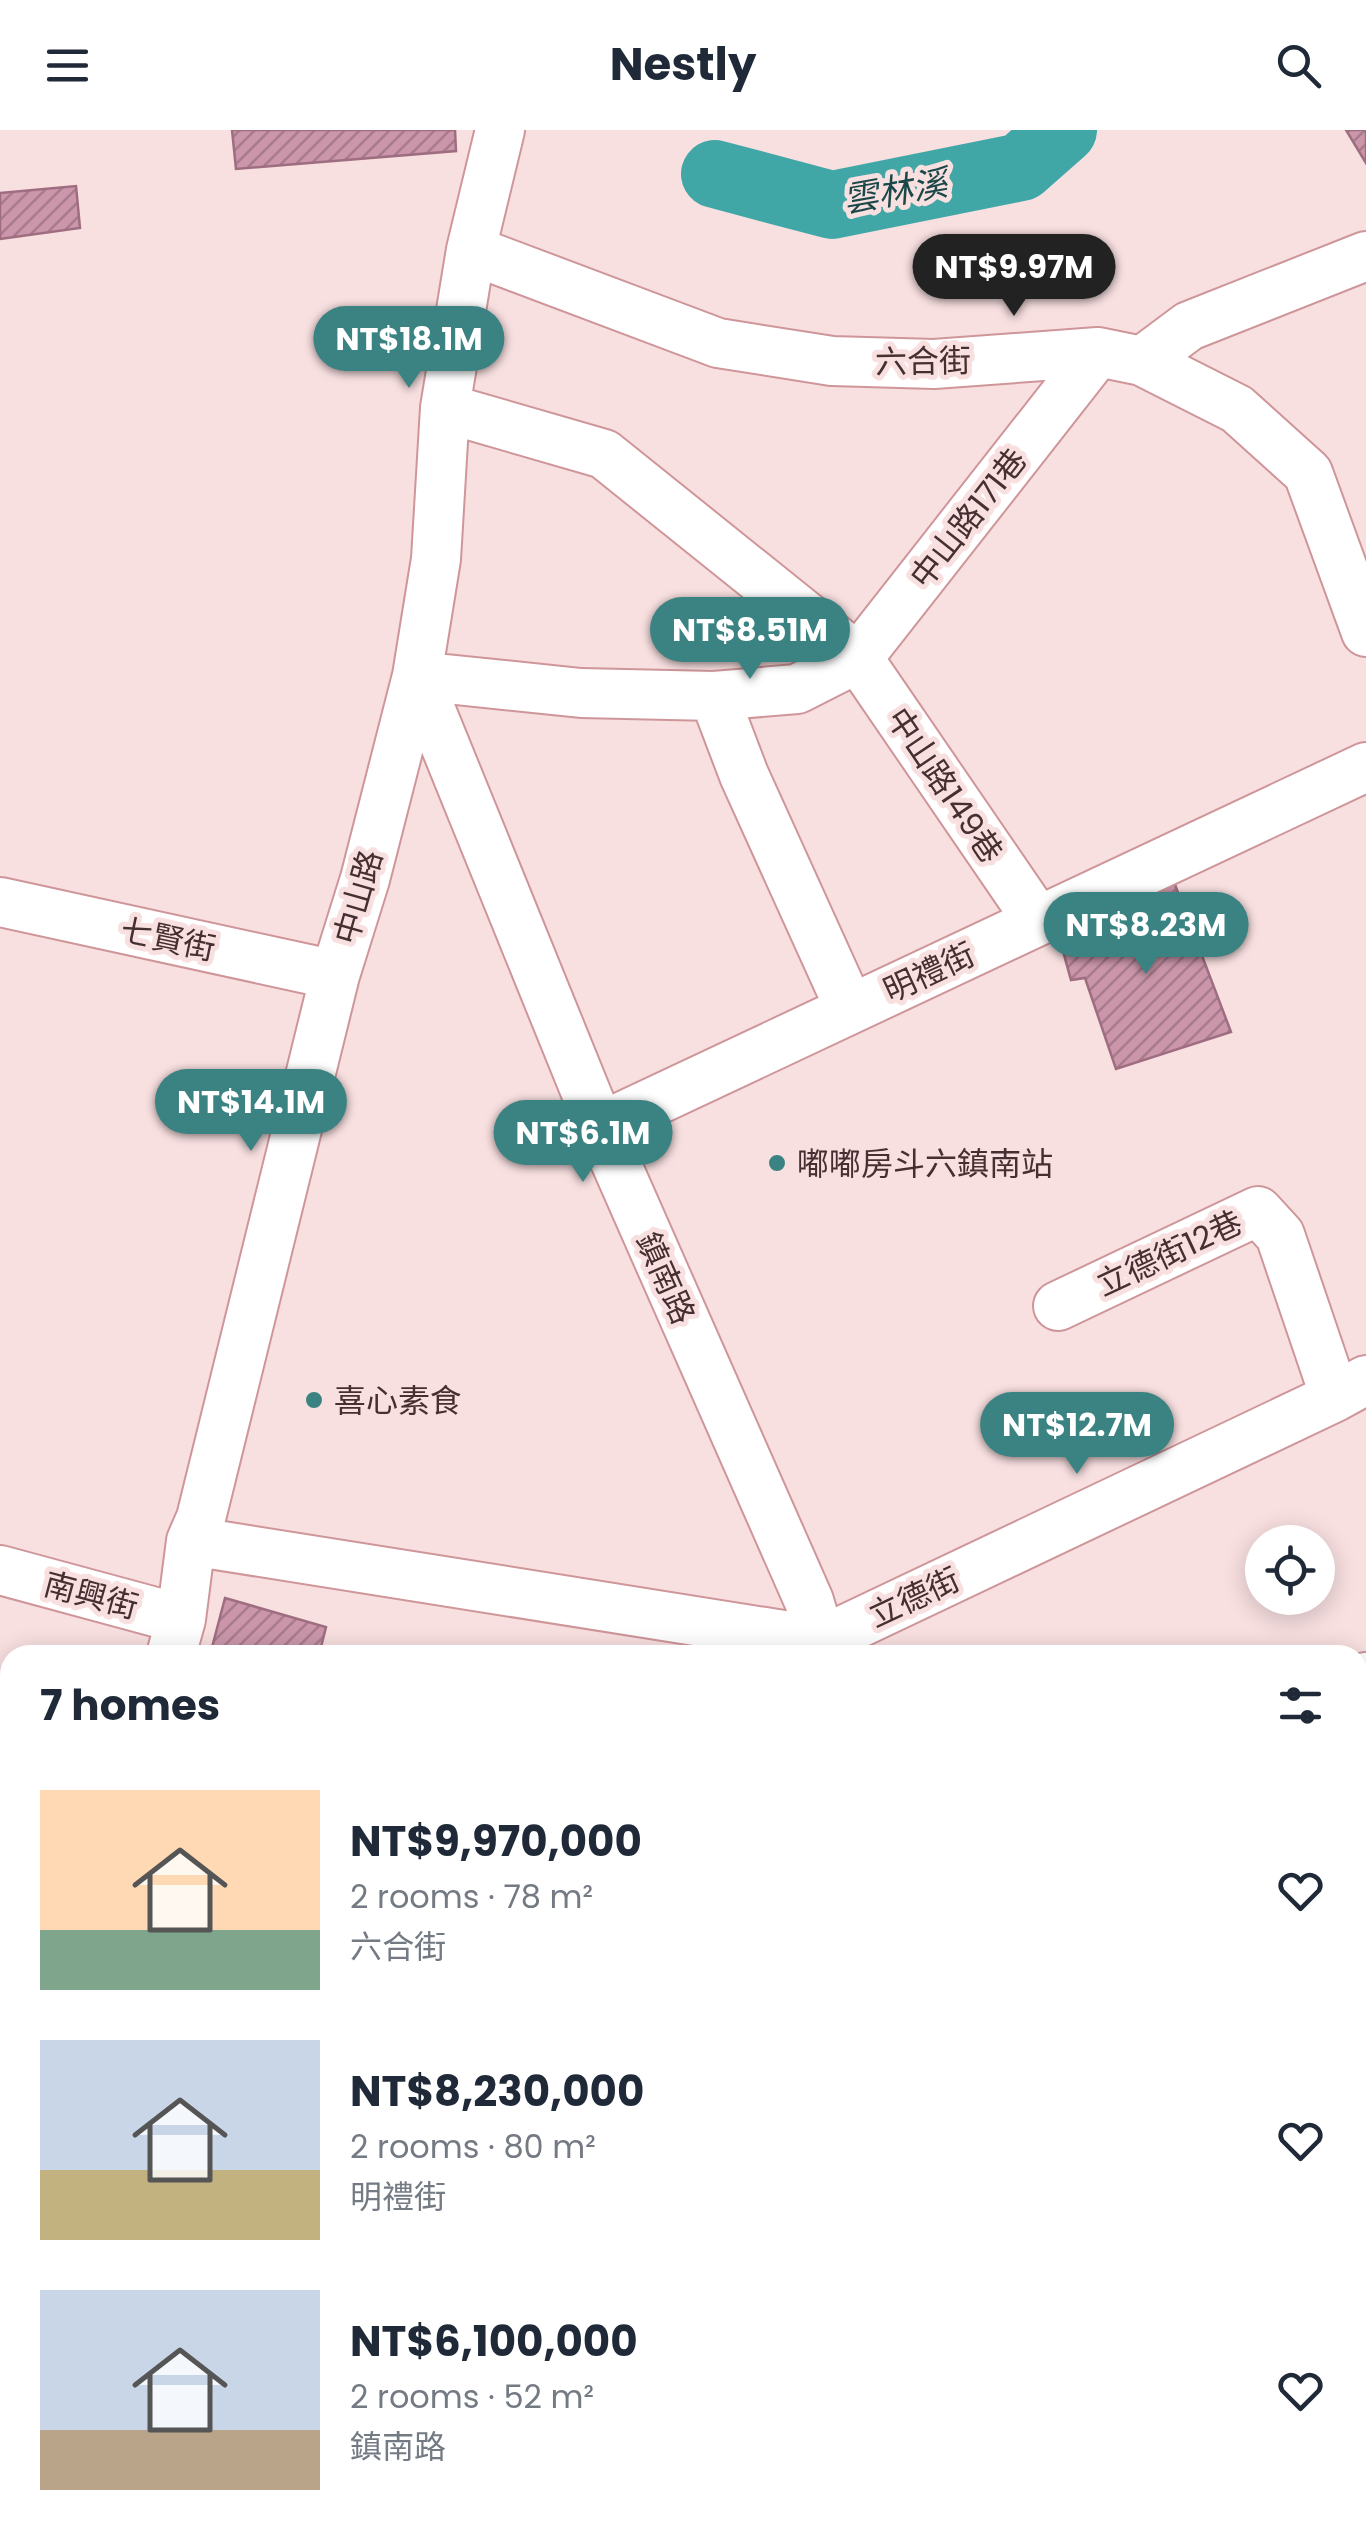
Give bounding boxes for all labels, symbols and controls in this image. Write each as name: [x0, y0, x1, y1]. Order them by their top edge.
text: Nestly: [610, 33, 756, 96]
icon: menu: [40, 38, 95, 93]
icon: search: [1271, 38, 1326, 93]
water label: 雲林溪: [839, 157, 956, 224]
pin: NT$9.97M: [911, 234, 1117, 319]
text: NT$9.97M: [935, 244, 1093, 289]
pin: NT$18.1M: [306, 306, 512, 391]
text: NT$18.1M: [335, 316, 483, 361]
street label: 六合街: [875, 338, 971, 384]
street label: 中山路171巷: [899, 439, 1037, 597]
pin: NT$8.51M: [647, 597, 853, 682]
text: NT$8.51M: [672, 607, 828, 652]
street label: 中山路149巷: [876, 698, 1014, 872]
street label: 中山路: [323, 845, 393, 949]
pin: NT$8.23M: [1043, 892, 1249, 977]
text: NT$8.23M: [1066, 902, 1226, 947]
street label: 七賢街: [116, 907, 220, 971]
street label: 明禮街: [876, 931, 982, 1013]
pin: NT$14.1M: [148, 1069, 354, 1154]
text: NT$14.1M: [177, 1079, 325, 1124]
pin: NT$6.1M: [491, 1100, 675, 1185]
text: NT$6.1M: [516, 1110, 650, 1155]
place label: 嘟嘟房斗六鎮南站: [797, 1141, 1053, 1186]
marker: 嘟嘟房斗六鎮南站: [766, 1152, 788, 1174]
street label: 立德街12巷: [1089, 1200, 1249, 1306]
street label: 鎮南路: [626, 1225, 706, 1331]
place label: 喜心素食: [334, 1378, 462, 1423]
marker: 喜心素食: [303, 1389, 325, 1411]
pin: NT$12.7M: [974, 1392, 1180, 1477]
text: NT$12.7M: [1002, 1402, 1152, 1447]
map controls: [1245, 1525, 1335, 1615]
button: locate: [1245, 1525, 1335, 1615]
street label: 立德街: [861, 1556, 967, 1638]
street label: 南興街: [39, 1561, 143, 1629]
text: 7 homes: [40, 1676, 220, 1735]
icon: filters: [1273, 1678, 1328, 1733]
text: NT$9,970,000: [350, 1812, 642, 1871]
icon: home: [120, 1830, 240, 1950]
icon: heart: [1273, 1863, 1328, 1918]
text: 2 rooms · 78 m²: [350, 1874, 593, 1919]
text: 六合街: [350, 1924, 446, 1969]
text: NT$8,230,000: [350, 2062, 644, 2121]
icon: home: [120, 2080, 240, 2200]
icon: heart: [1273, 2113, 1328, 2168]
text: 2 rooms · 80 m²: [350, 2124, 596, 2169]
text: 明禮街: [350, 2174, 446, 2219]
text: NT$6,100,000: [350, 2312, 638, 2371]
icon: home: [120, 2330, 240, 2450]
icon: heart: [1273, 2363, 1328, 2418]
text: 2 rooms · 52 m²: [350, 2374, 594, 2419]
text: 鎮南路: [350, 2424, 446, 2469]

